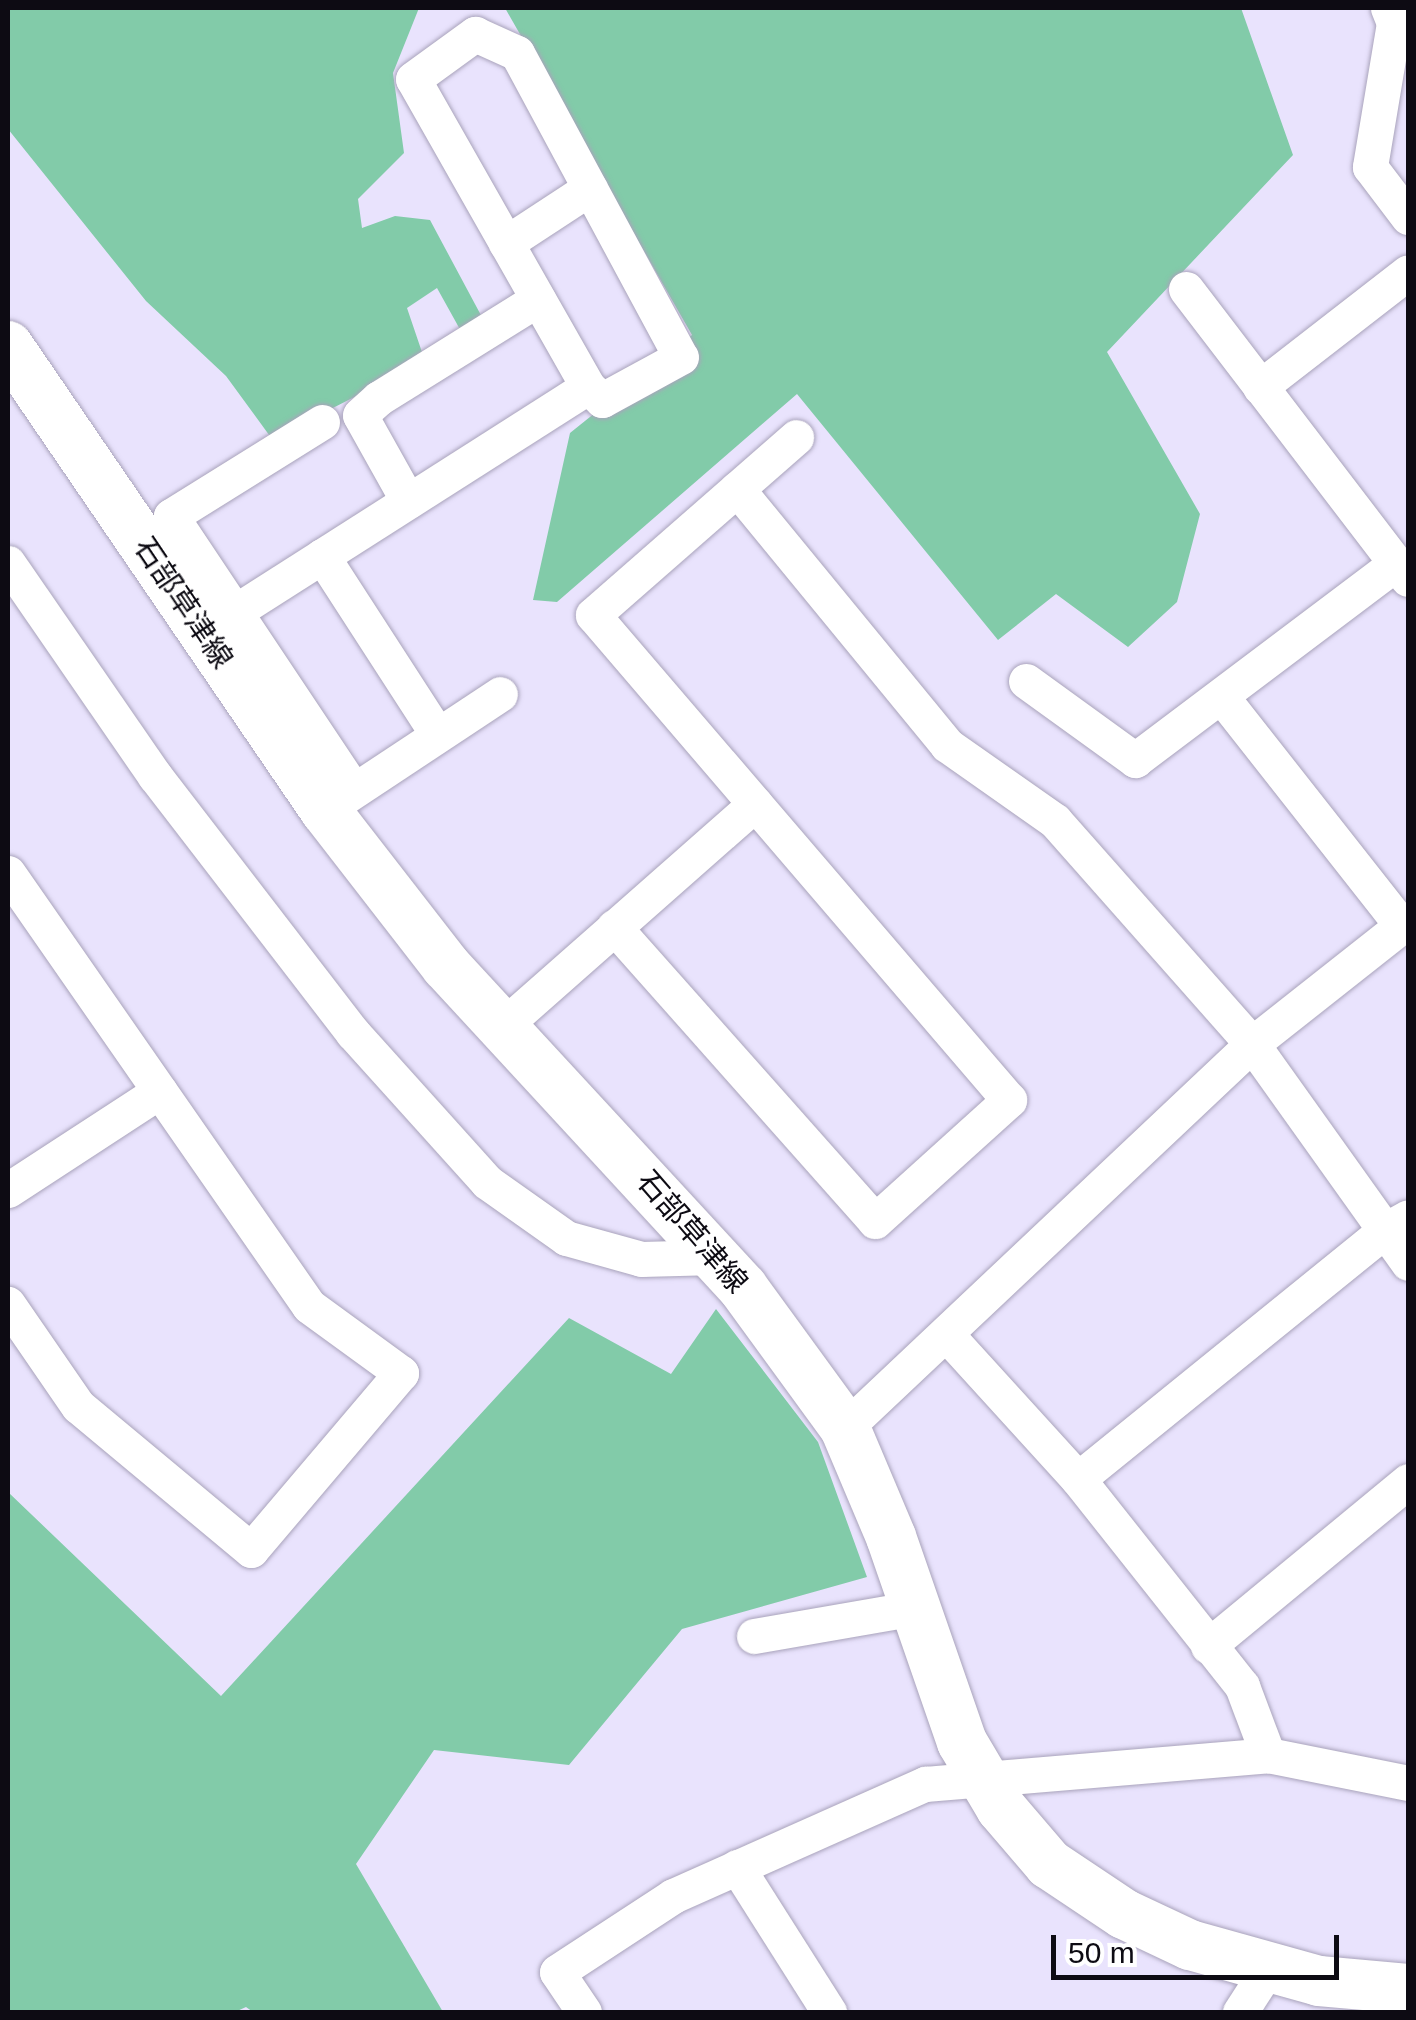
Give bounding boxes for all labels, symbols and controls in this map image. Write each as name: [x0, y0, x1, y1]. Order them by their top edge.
street label: 石部草津線: [126, 531, 240, 675]
street label: 石部草津線: [629, 1164, 755, 1300]
scale bar: [1056, 1915, 1344, 1977]
text: 50 m: [1068, 1936, 1135, 1969]

